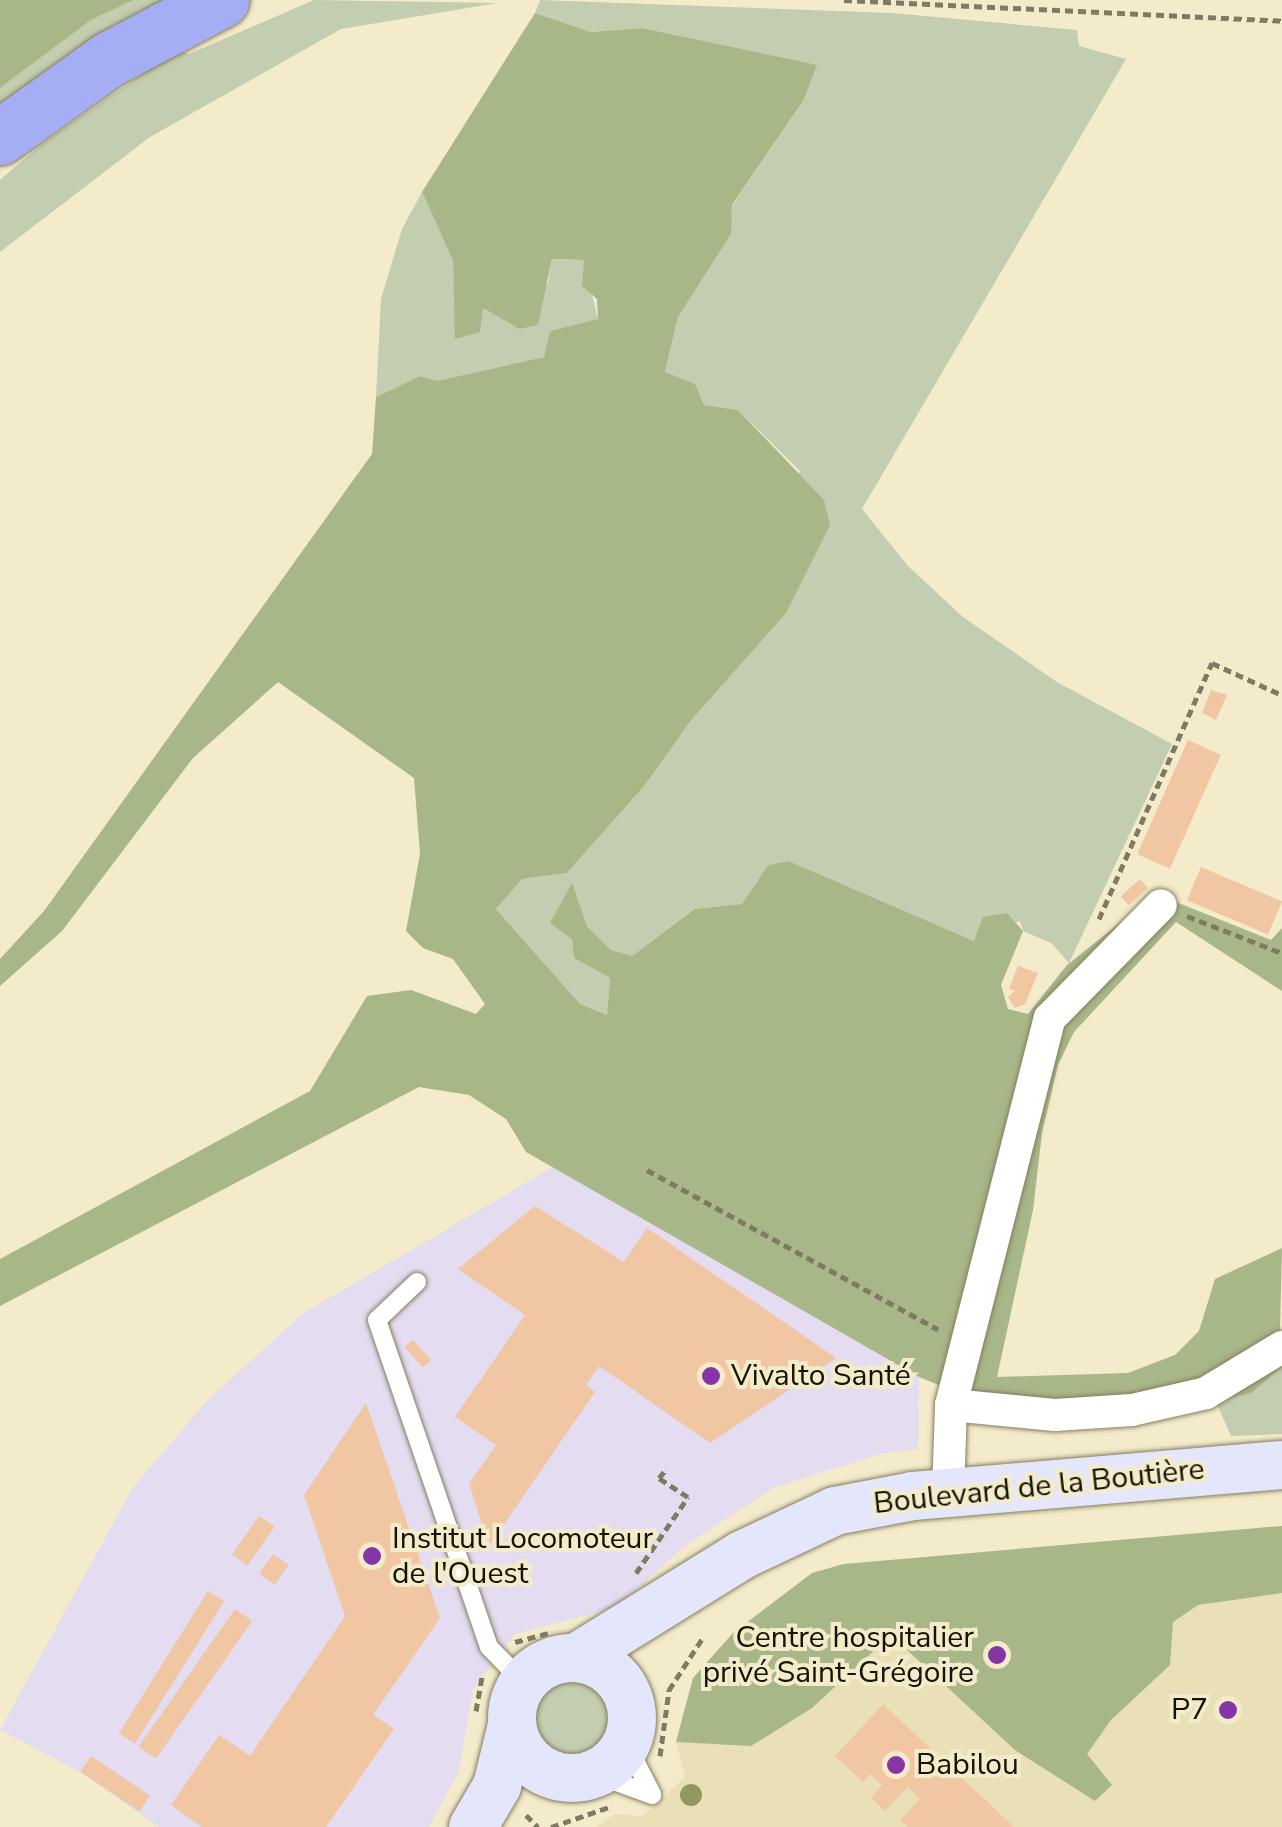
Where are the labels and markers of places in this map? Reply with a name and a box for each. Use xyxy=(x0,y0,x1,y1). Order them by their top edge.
place label: Vivalto Santé xyxy=(731,1358,911,1394)
marker: Vivalto Santé xyxy=(700,1365,722,1387)
place label: Institut Locomoteur de l'Ouest xyxy=(392,1521,653,1592)
marker: Institut Locomoteur de l'Ouest xyxy=(361,1545,383,1567)
place label: Centre hospitalier privé Saint-Grégoire xyxy=(703,1620,974,1690)
marker: Centre hospitalier privé Saint-Grégoire xyxy=(984,1642,1010,1668)
place label: P7 xyxy=(1171,1692,1208,1728)
marker: P7 xyxy=(1217,1699,1239,1721)
place label: Babilou xyxy=(916,1747,1019,1783)
marker: Babilou xyxy=(885,1754,907,1776)

